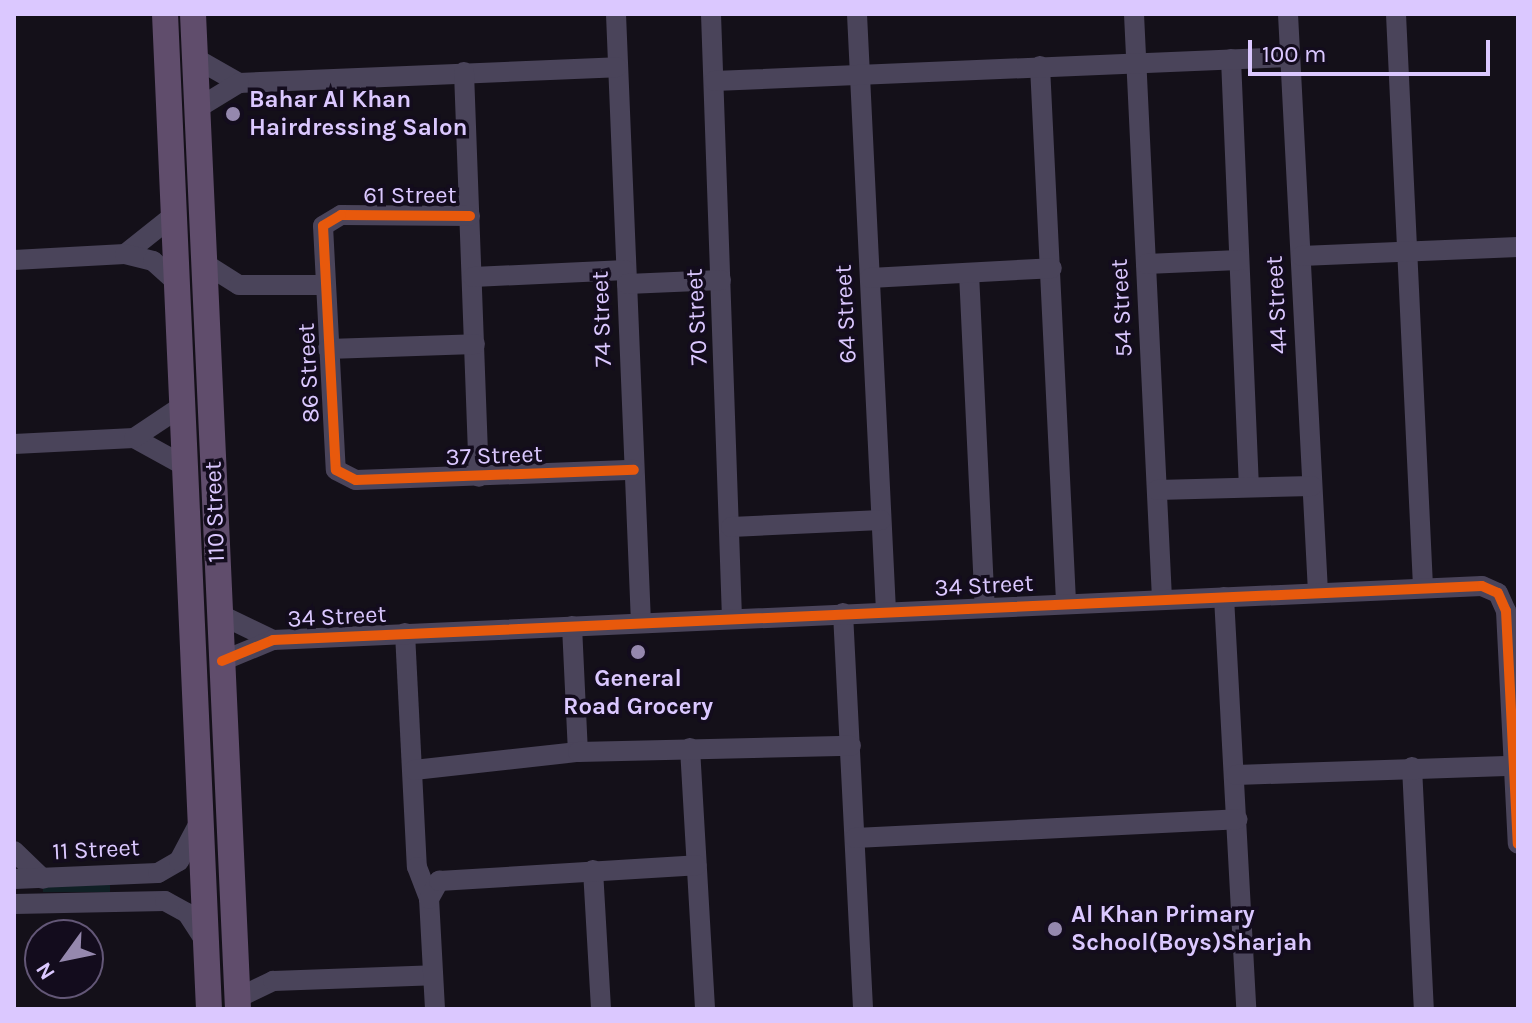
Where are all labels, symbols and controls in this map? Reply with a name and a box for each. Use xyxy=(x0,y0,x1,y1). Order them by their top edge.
scale bar xyxy=(1252,24,1494,74)
text: 100 m xyxy=(1262,40,1327,68)
place label: Bahar Al Khan Hairdressing Salon xyxy=(249,86,468,142)
marker: Bahar Al Khan Hairdressing Salon xyxy=(224,105,242,123)
street label: 61 Street xyxy=(363,182,457,210)
street label: 44 Street xyxy=(1260,255,1294,355)
street label: 54 Street xyxy=(1105,258,1139,358)
street label: 64 Street xyxy=(829,264,863,364)
street label: 70 Street xyxy=(680,268,714,366)
street label: 74 Street xyxy=(586,270,618,368)
street label: 86 Street xyxy=(292,322,326,424)
street label: 37 Street xyxy=(445,440,543,472)
street label: 110 Street xyxy=(199,461,231,563)
street label: 34 Street xyxy=(934,569,1034,603)
street label: 34 Street xyxy=(287,600,387,634)
marker: General Road Grocery xyxy=(629,643,647,661)
place label: General Road Grocery xyxy=(563,665,713,721)
street label: 11 Street xyxy=(52,833,140,867)
place label: Al Khan Primary School(Boys)Sharjah xyxy=(1071,901,1312,957)
north arrow xyxy=(24,919,104,999)
marker: Al Khan Primary School(Boys)Sharjah xyxy=(1046,920,1064,938)
text: N xyxy=(30,957,61,985)

